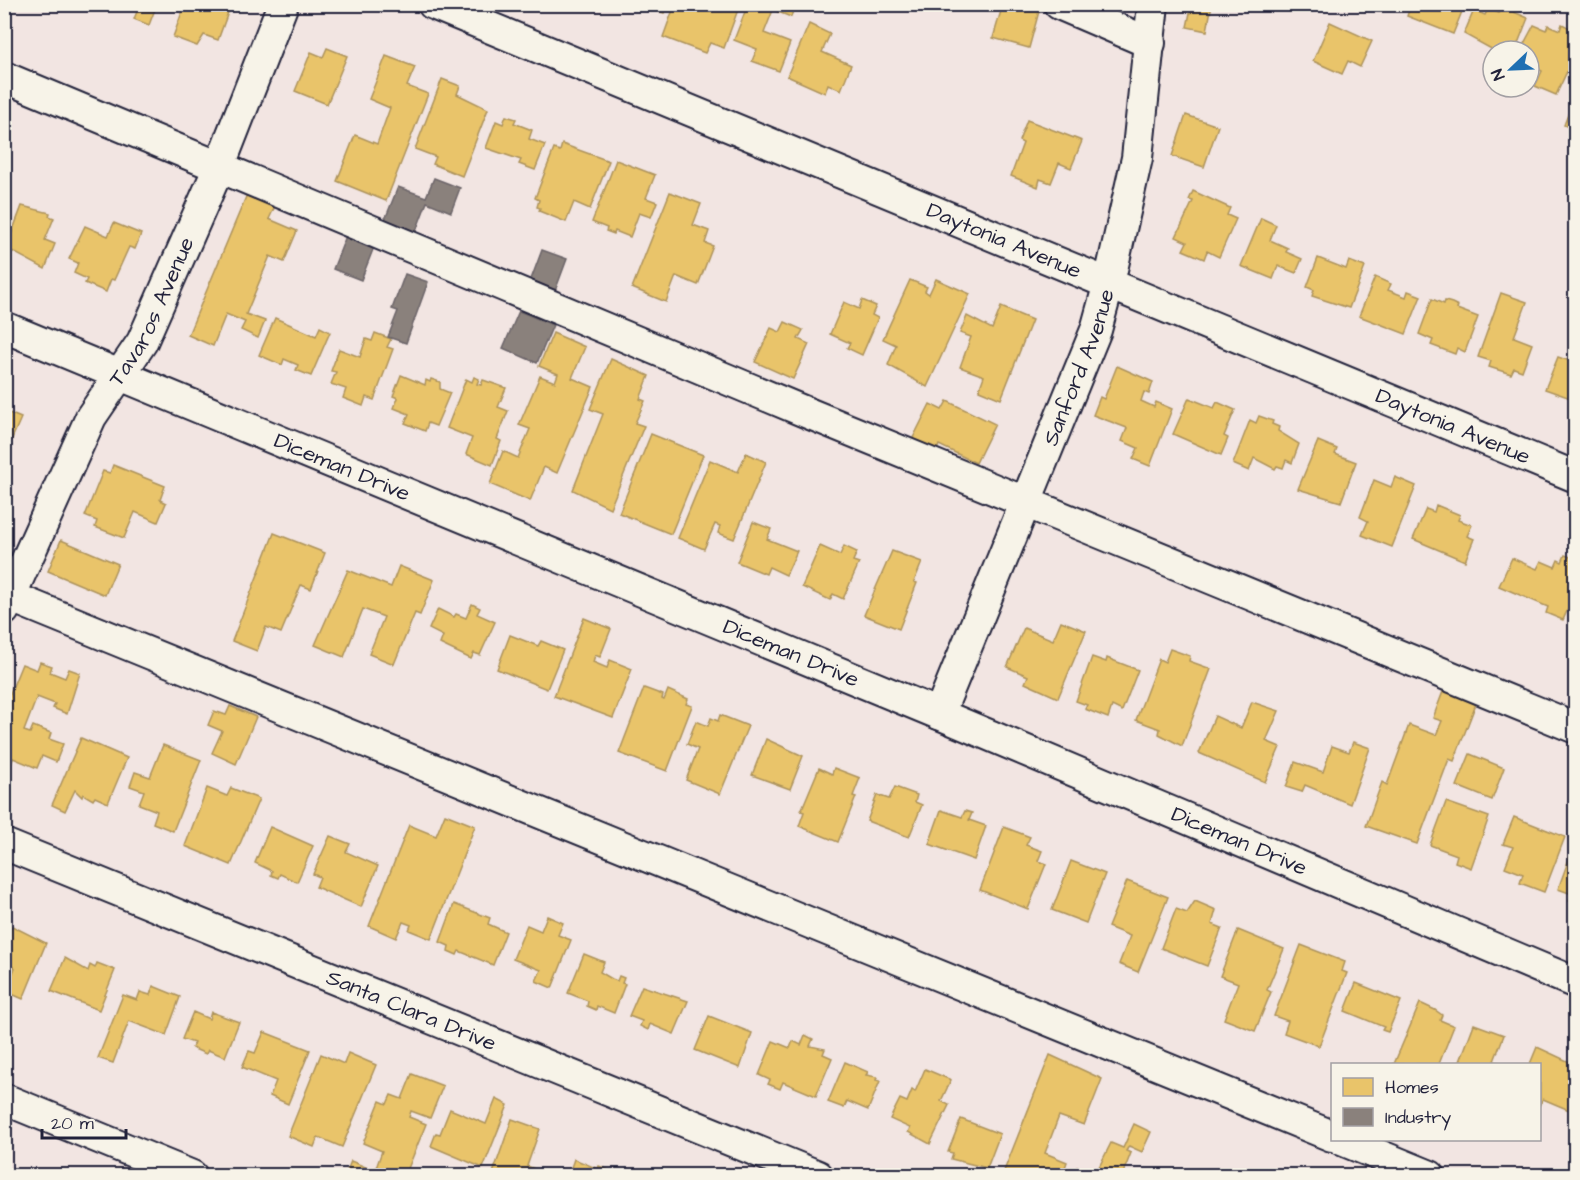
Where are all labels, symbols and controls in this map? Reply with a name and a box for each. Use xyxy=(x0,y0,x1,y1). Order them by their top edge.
north arrow xyxy=(1481,39,1541,99)
text: N xyxy=(1486,66,1510,83)
street label: Daytonia Avenue xyxy=(922,194,1086,286)
street label: Tavaros Avenue xyxy=(101,232,202,392)
street label: Sanford Avenue xyxy=(1035,285,1122,450)
street label: Daytonia Avenue xyxy=(1371,380,1535,472)
street label: Diceman Drive xyxy=(269,425,415,509)
street label: Diceman Drive xyxy=(718,611,864,695)
street label: Diceman Drive xyxy=(1167,798,1312,883)
street label: Santa Clara Drive xyxy=(322,962,501,1059)
legend xyxy=(1331,1063,1541,1141)
text: Homes xyxy=(1385,1075,1439,1100)
scale bar xyxy=(42,1102,126,1140)
text: Industry xyxy=(1385,1105,1451,1131)
text: 20 m xyxy=(51,1111,94,1136)

